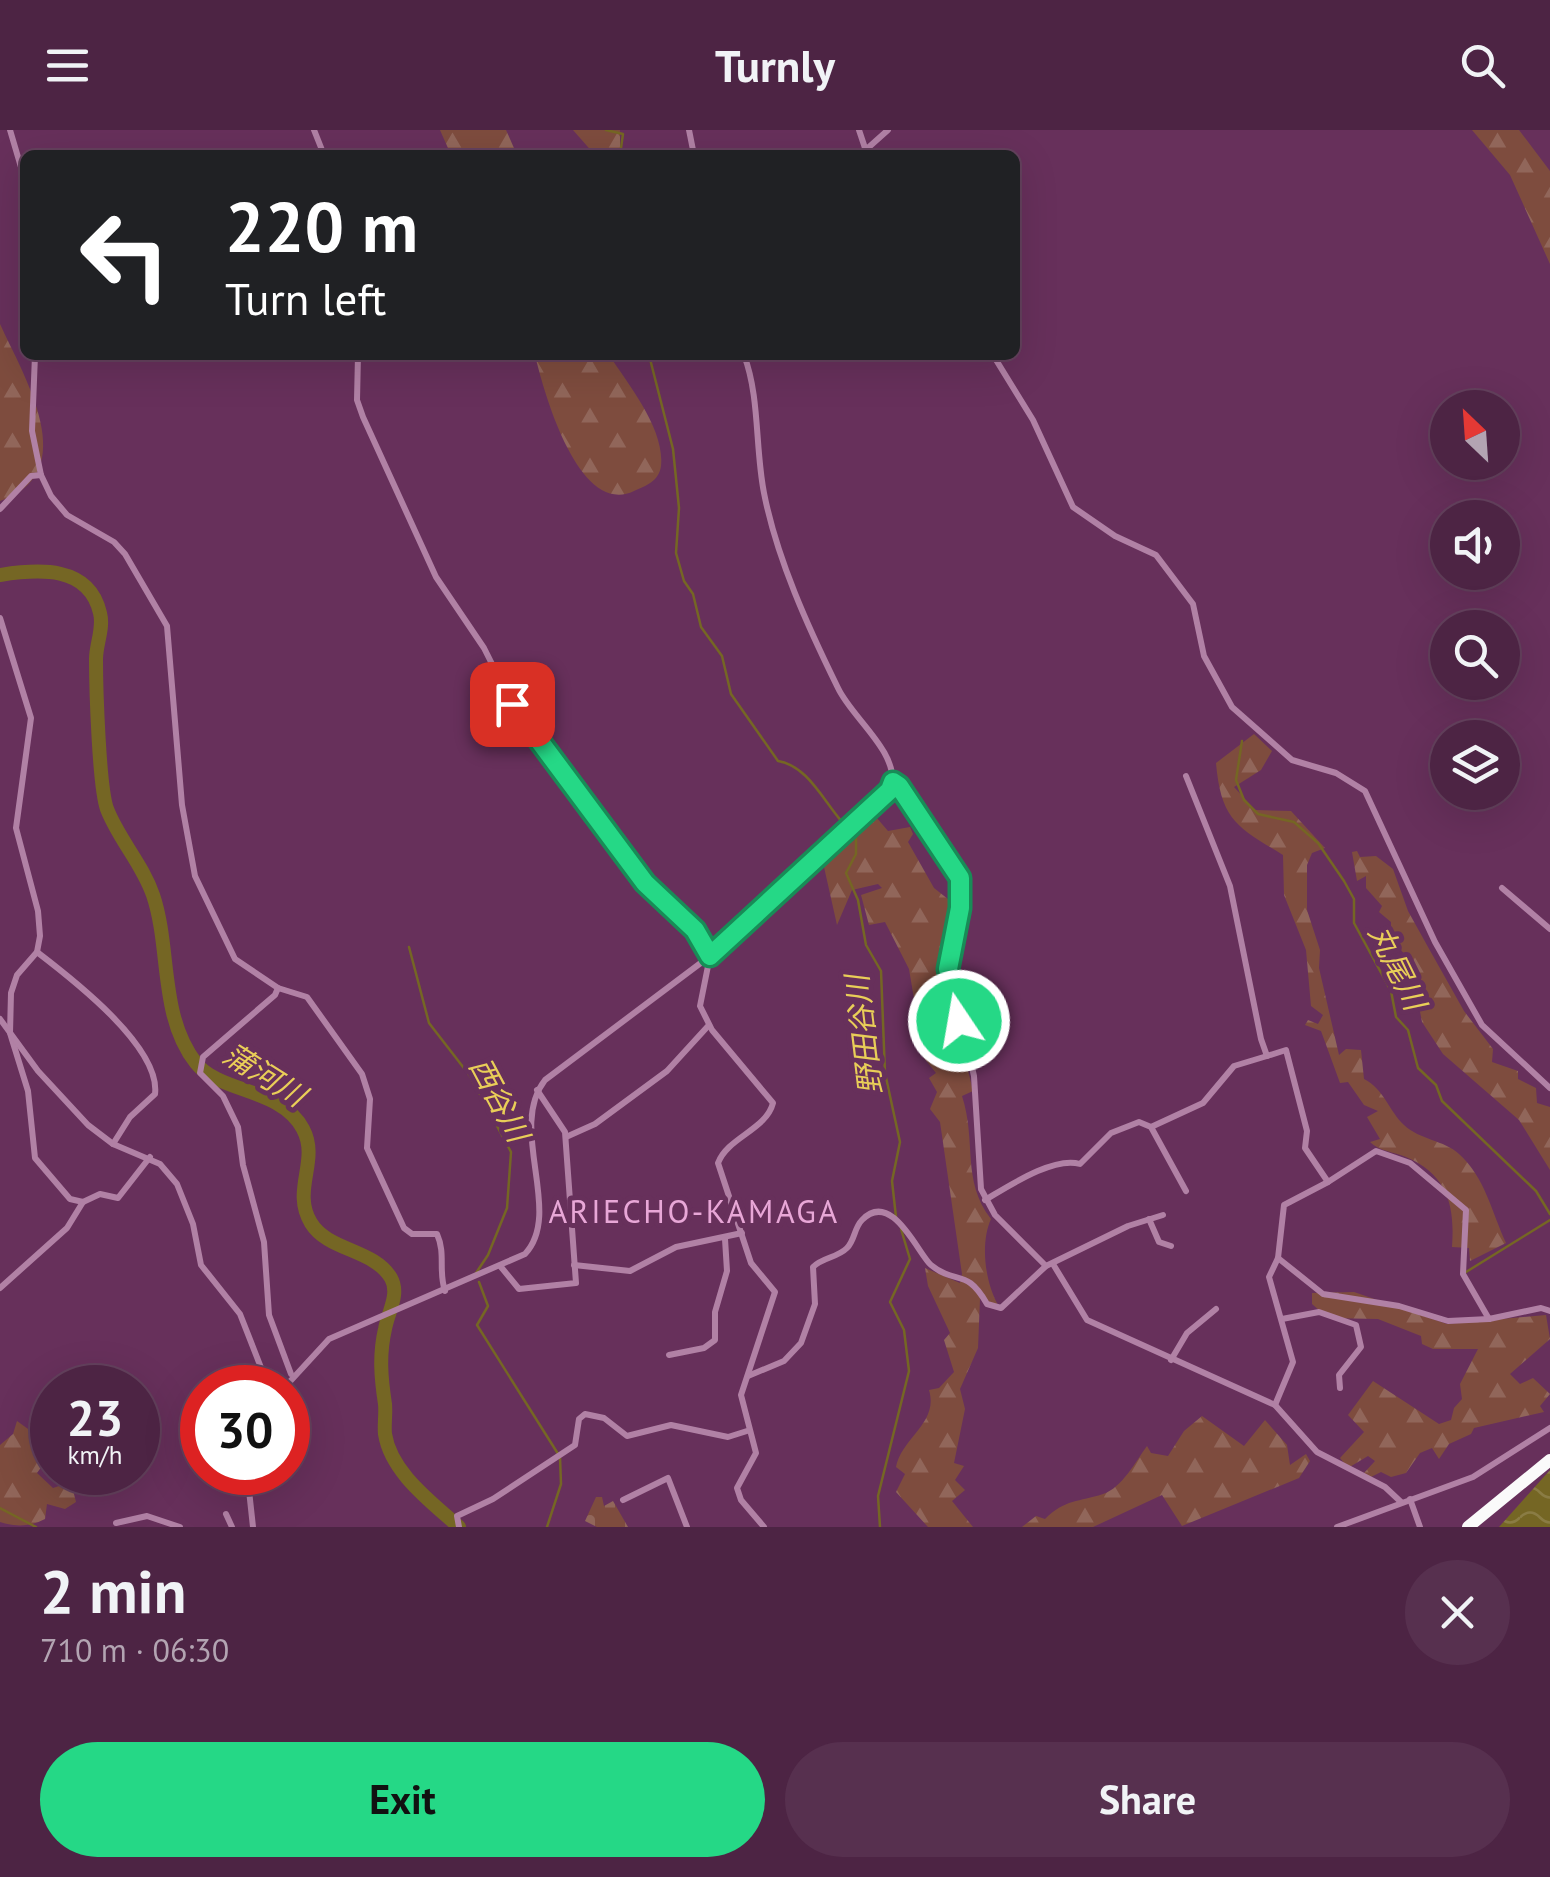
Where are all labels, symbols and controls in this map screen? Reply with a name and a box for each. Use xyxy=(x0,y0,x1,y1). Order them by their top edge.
text: Turnly xyxy=(715,36,835,94)
icon: menu xyxy=(40,38,95,93)
icon: search xyxy=(1455,38,1510,93)
text: 220 m xyxy=(225,181,418,271)
icon: left xyxy=(60,190,190,320)
text: Turn left xyxy=(225,269,386,327)
north arrow xyxy=(1430,390,1520,480)
map controls xyxy=(1430,390,1520,810)
button: sound xyxy=(1430,500,1520,590)
button: search xyxy=(1430,610,1520,700)
pin xyxy=(470,662,555,747)
icon: arrive xyxy=(485,677,540,732)
button: layers xyxy=(1430,720,1520,810)
water label: 丸尾川 xyxy=(1361,918,1437,1019)
position arrow xyxy=(907,969,1011,1073)
water label: 野田谷川 xyxy=(836,970,890,1097)
water label: 蒲河川 xyxy=(217,1034,316,1116)
water label: 西谷川 xyxy=(462,1050,540,1151)
district label: ARIECHO-KAMAGA xyxy=(548,1190,840,1232)
speed limit sign: 30 xyxy=(180,1365,310,1495)
text: 23 xyxy=(67,1385,123,1450)
text: km/h xyxy=(68,1439,122,1471)
text: 2 min xyxy=(40,1552,186,1630)
button: close xyxy=(1405,1560,1510,1665)
text: 710 m · 06:30 xyxy=(40,1629,229,1671)
button: Exit xyxy=(40,1742,765,1857)
button: Share xyxy=(785,1742,1510,1857)

